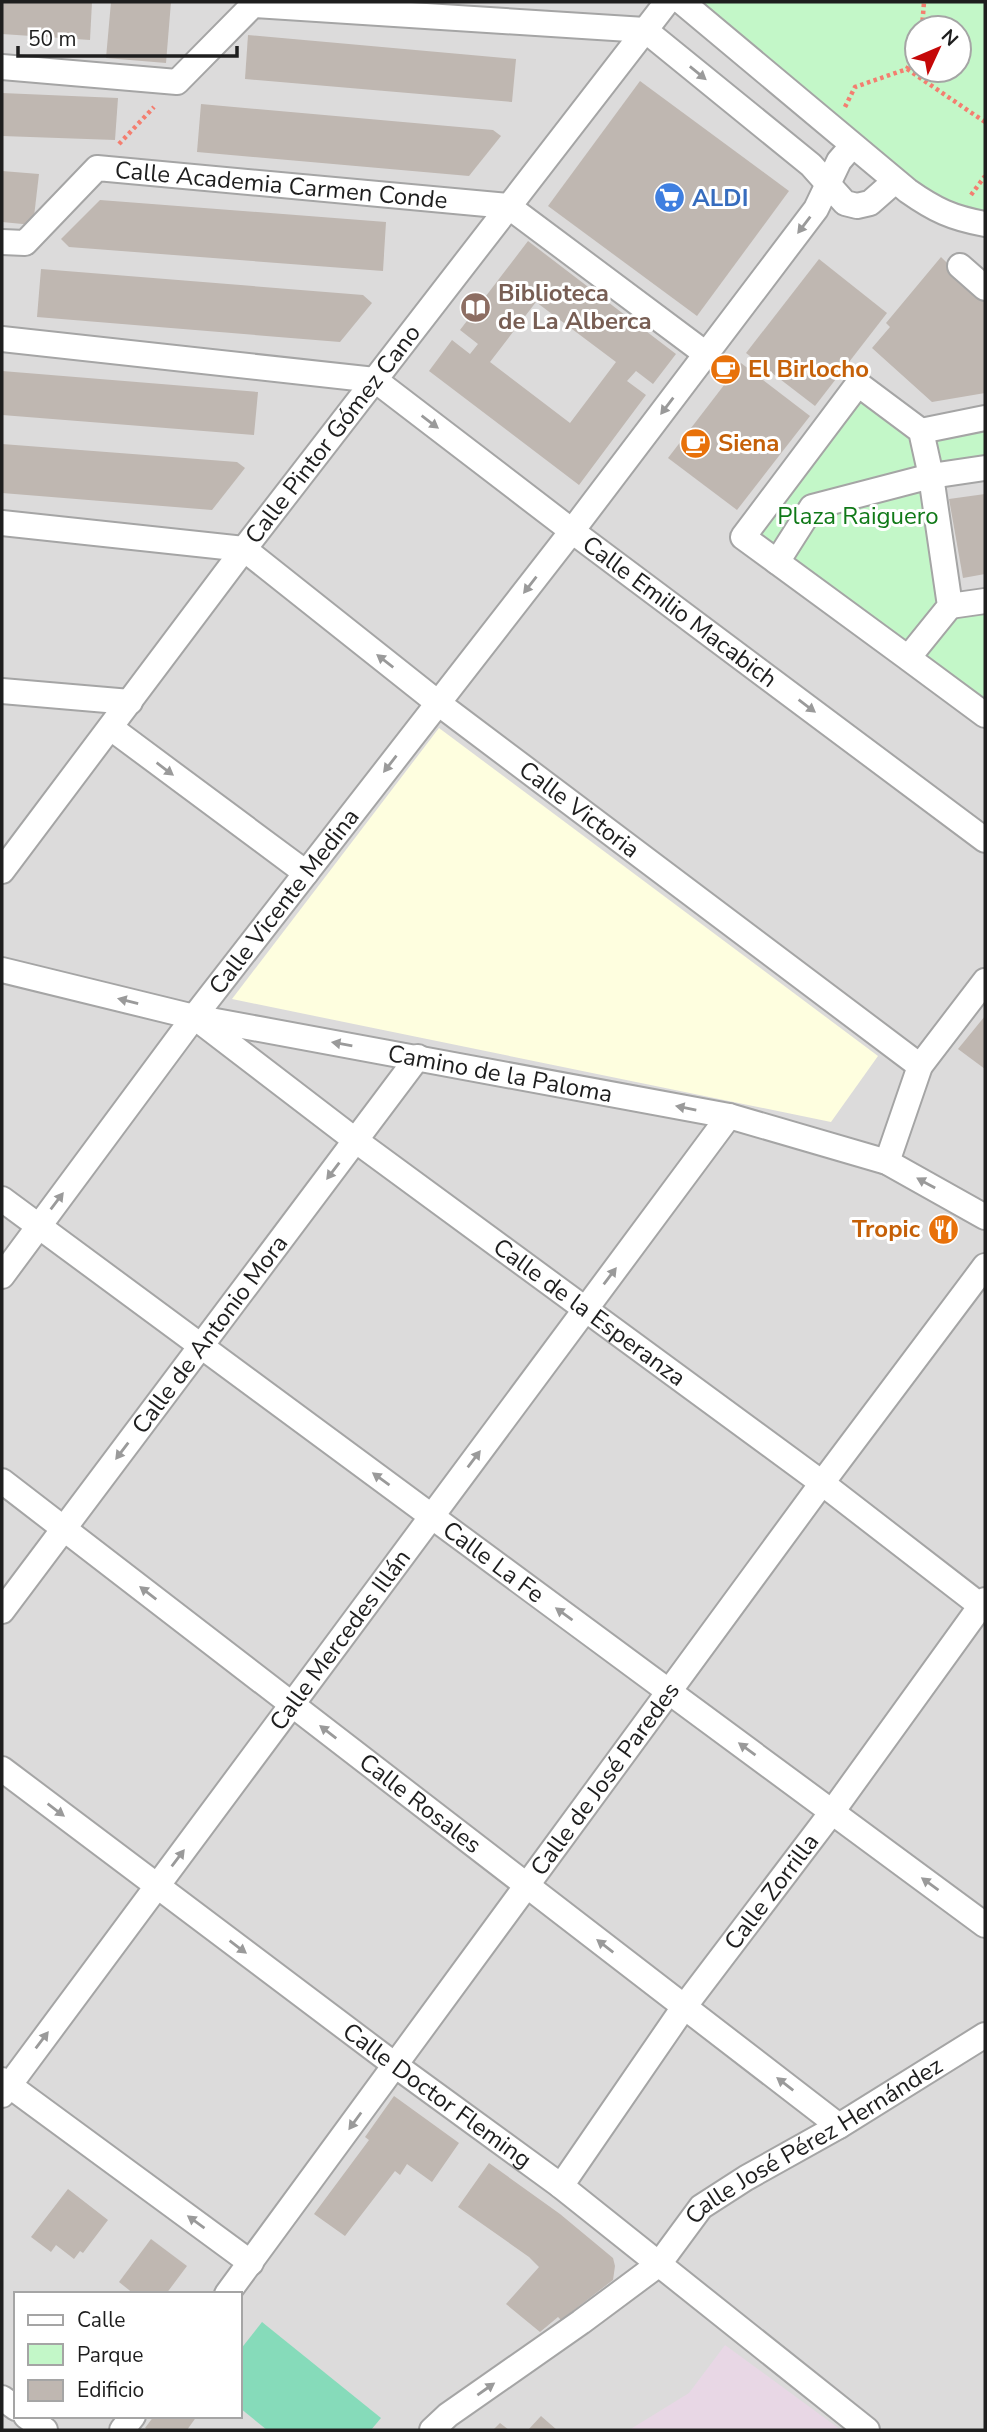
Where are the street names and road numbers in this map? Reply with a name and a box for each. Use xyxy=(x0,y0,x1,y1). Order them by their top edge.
street label: Calle Academia Carmen Conde xyxy=(114,154,449,216)
street label: Calle Pintor Gómez Cano xyxy=(238,318,428,550)
street label: Calle Emilio Macabich xyxy=(576,528,783,695)
street label: Calle Victoria xyxy=(512,754,646,865)
street label: Calle Vicente Medina xyxy=(202,802,366,1001)
street label: Camino de la Paloma xyxy=(385,1037,615,1110)
street label: Calle de Antonio Mora xyxy=(125,1228,295,1440)
street label: Calle de la Esperanza xyxy=(487,1231,692,1394)
street label: Calle La Fe xyxy=(436,1514,551,1610)
street label: Calle Mercedes Illán xyxy=(262,1543,418,1737)
street label: Calle de José Paredes xyxy=(523,1675,687,1882)
street label: Calle Rosales xyxy=(353,1746,488,1861)
street label: Calle Zorrilla xyxy=(717,1827,826,1956)
street label: Calle Doctor Fleming xyxy=(336,2015,538,2175)
street label: Calle José Pérez Hernández xyxy=(678,2049,948,2231)

